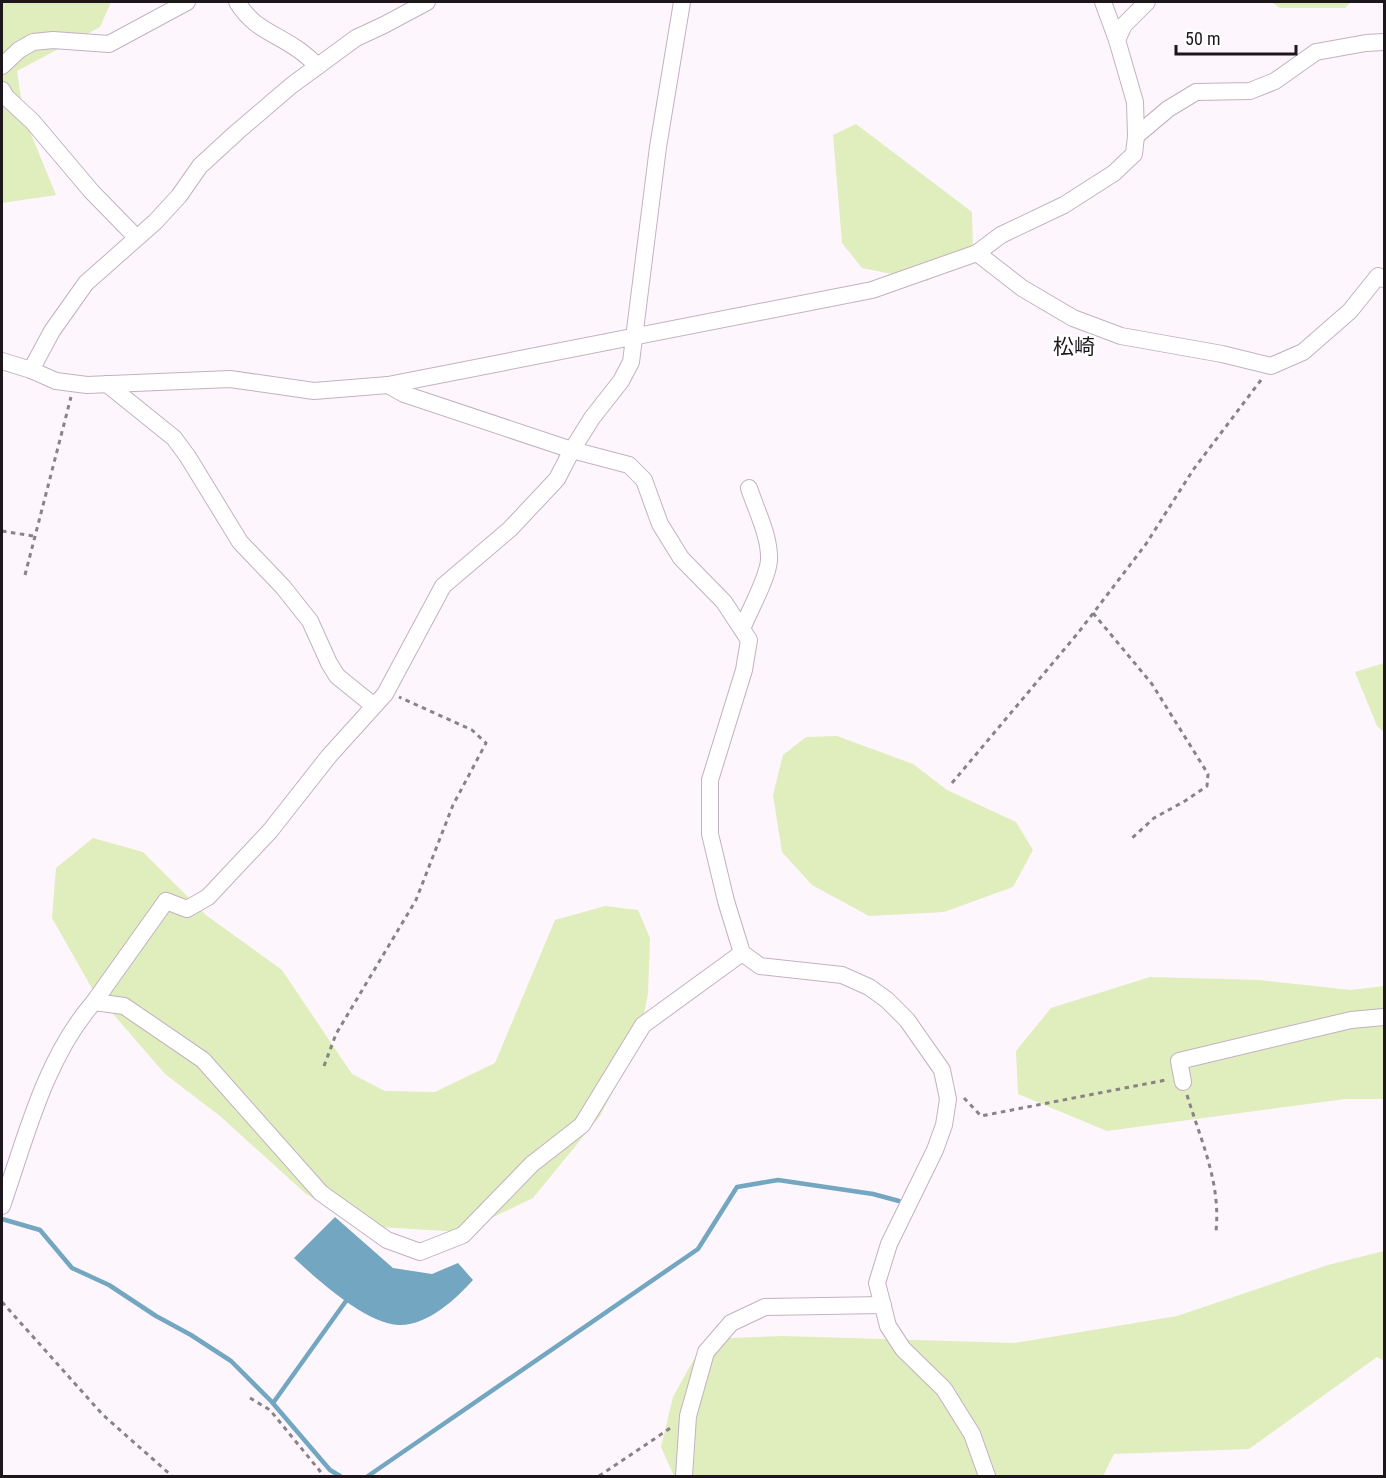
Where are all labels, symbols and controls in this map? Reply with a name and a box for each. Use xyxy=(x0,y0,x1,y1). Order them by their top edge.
scale bar xyxy=(1176,18,1296,56)
text: 50 m xyxy=(1185,28,1220,49)
district label: 松崎 xyxy=(1053,335,1095,359)

